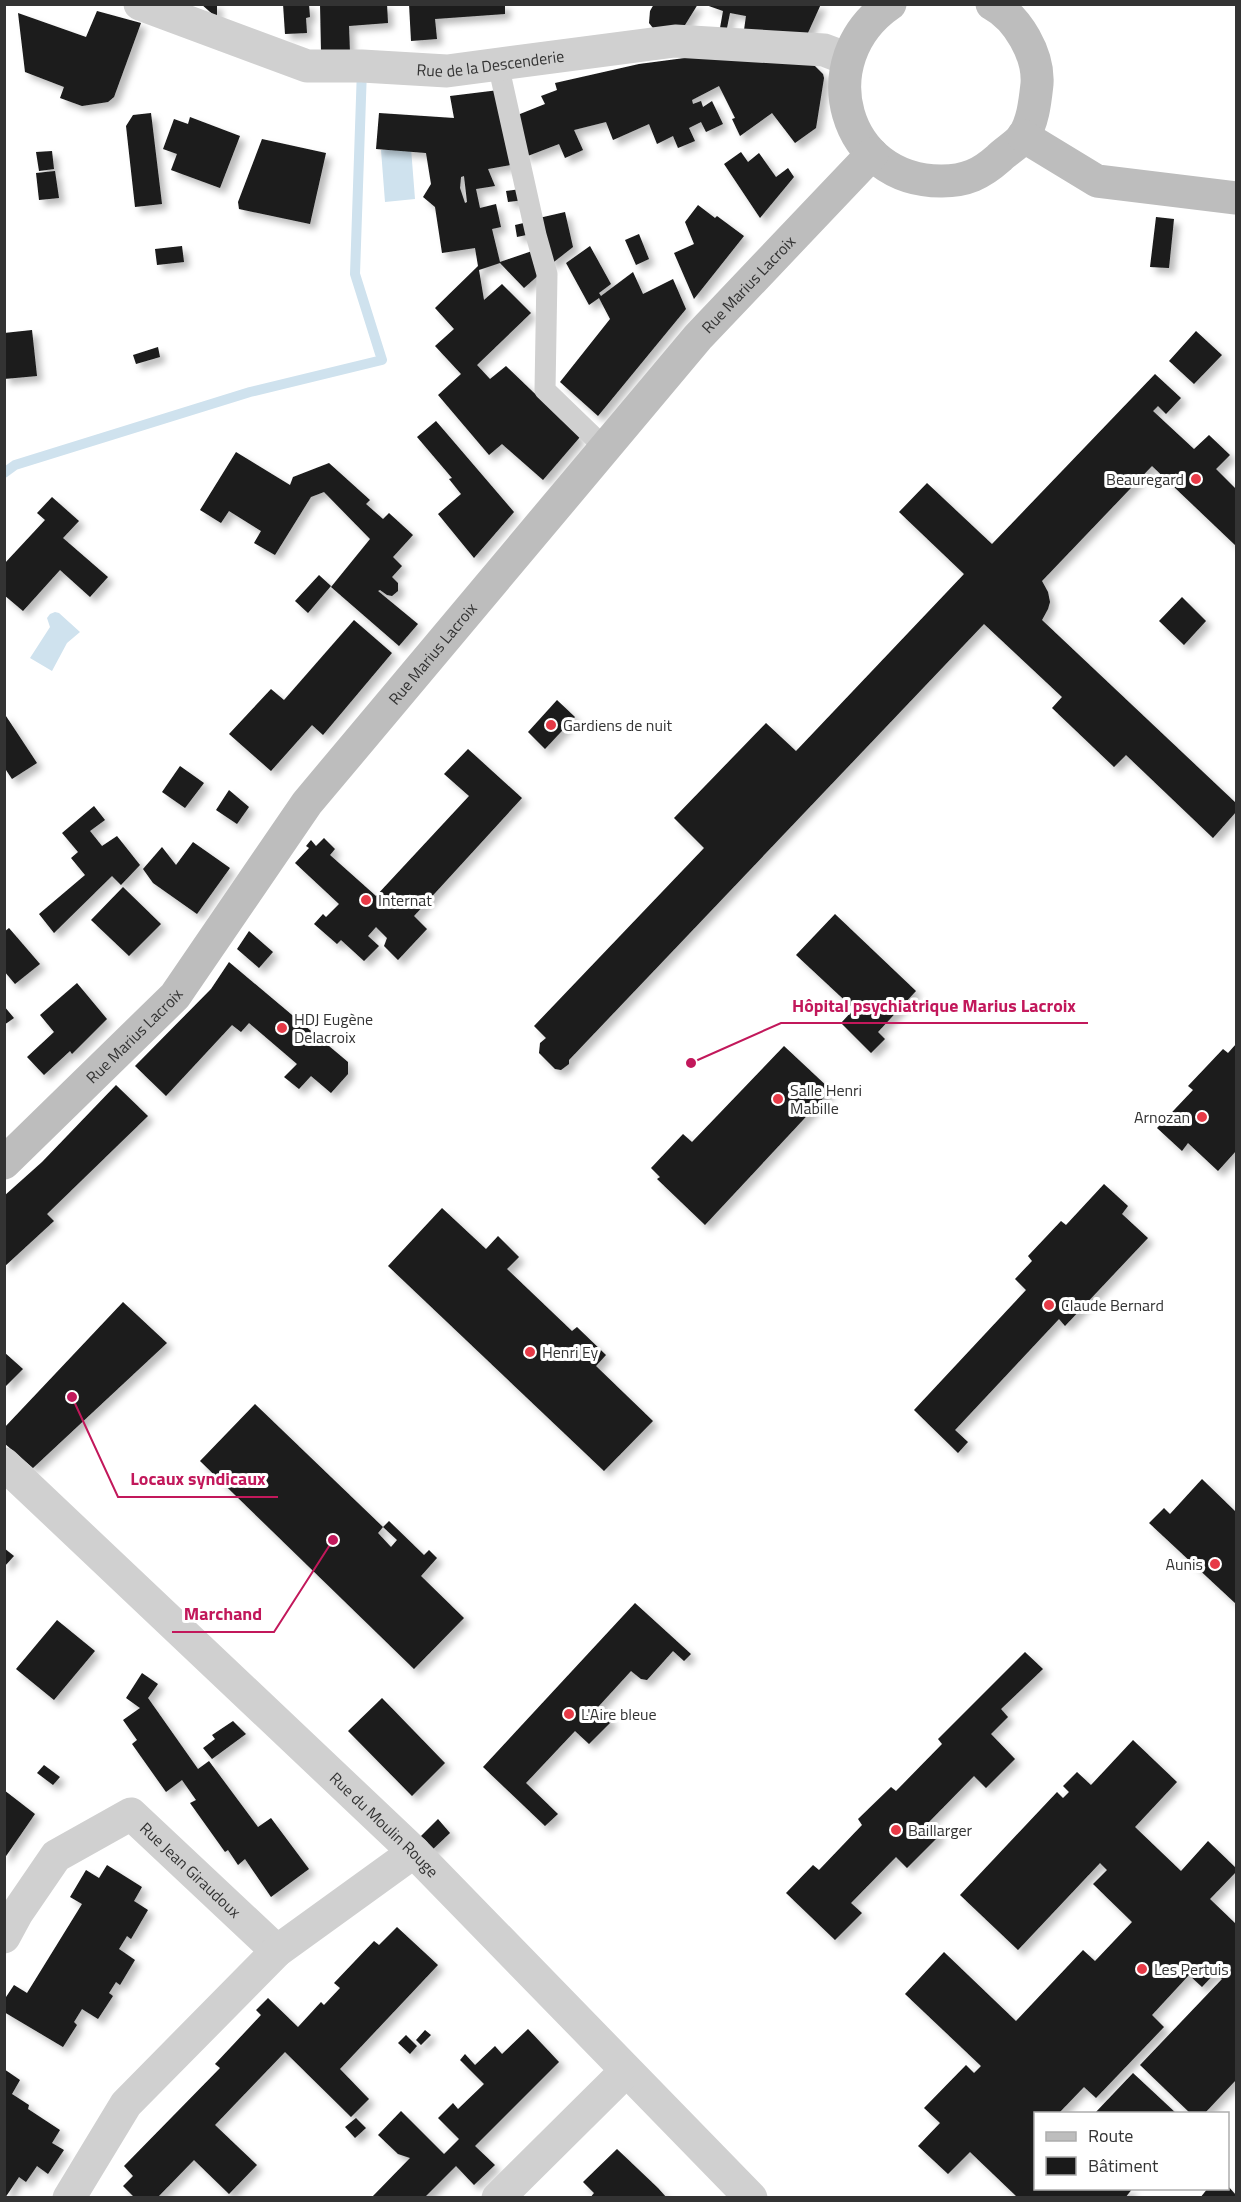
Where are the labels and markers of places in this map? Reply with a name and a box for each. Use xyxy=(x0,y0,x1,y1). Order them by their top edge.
place label: Beauregard xyxy=(1106,467,1184,491)
marker: Beauregard xyxy=(1189,472,1203,486)
place label: Gardiens de nuit xyxy=(563,713,672,737)
marker: Gardiens de nuit xyxy=(544,718,558,732)
place label: Internat xyxy=(378,888,432,912)
marker: Internat xyxy=(359,893,373,907)
callout: Hôpital psychiatrique Marius Lacroix xyxy=(781,987,1088,1023)
place label: HDJ Eugène Delacroix xyxy=(294,1007,373,1049)
marker: HDJ Eugène Delacroix xyxy=(275,1021,289,1035)
place label: Salle Henri Mabille xyxy=(790,1078,862,1120)
marker: Salle Henri Mabille xyxy=(771,1092,785,1106)
place label: Arnozan xyxy=(1134,1105,1190,1129)
marker: Arnozan xyxy=(1195,1110,1209,1124)
place label: Claude Bernard xyxy=(1061,1293,1164,1317)
marker: Claude Bernard xyxy=(1042,1298,1056,1312)
place label: Henri Ey xyxy=(542,1340,599,1364)
marker: Henri Ey xyxy=(523,1345,537,1359)
callout: Locaux syndicaux xyxy=(118,1461,278,1497)
place label: Aunis xyxy=(1165,1552,1203,1576)
marker: Aunis xyxy=(1208,1557,1222,1571)
callout: Marchand xyxy=(172,1596,274,1632)
place label: L'Aire bleue xyxy=(581,1702,657,1726)
marker: L'Aire bleue xyxy=(562,1707,576,1721)
place label: Baillarger xyxy=(908,1818,973,1842)
marker: Baillarger xyxy=(889,1823,903,1837)
place label: Les Pertuis xyxy=(1154,1957,1229,1981)
marker: Les Pertuis xyxy=(1135,1962,1149,1976)

